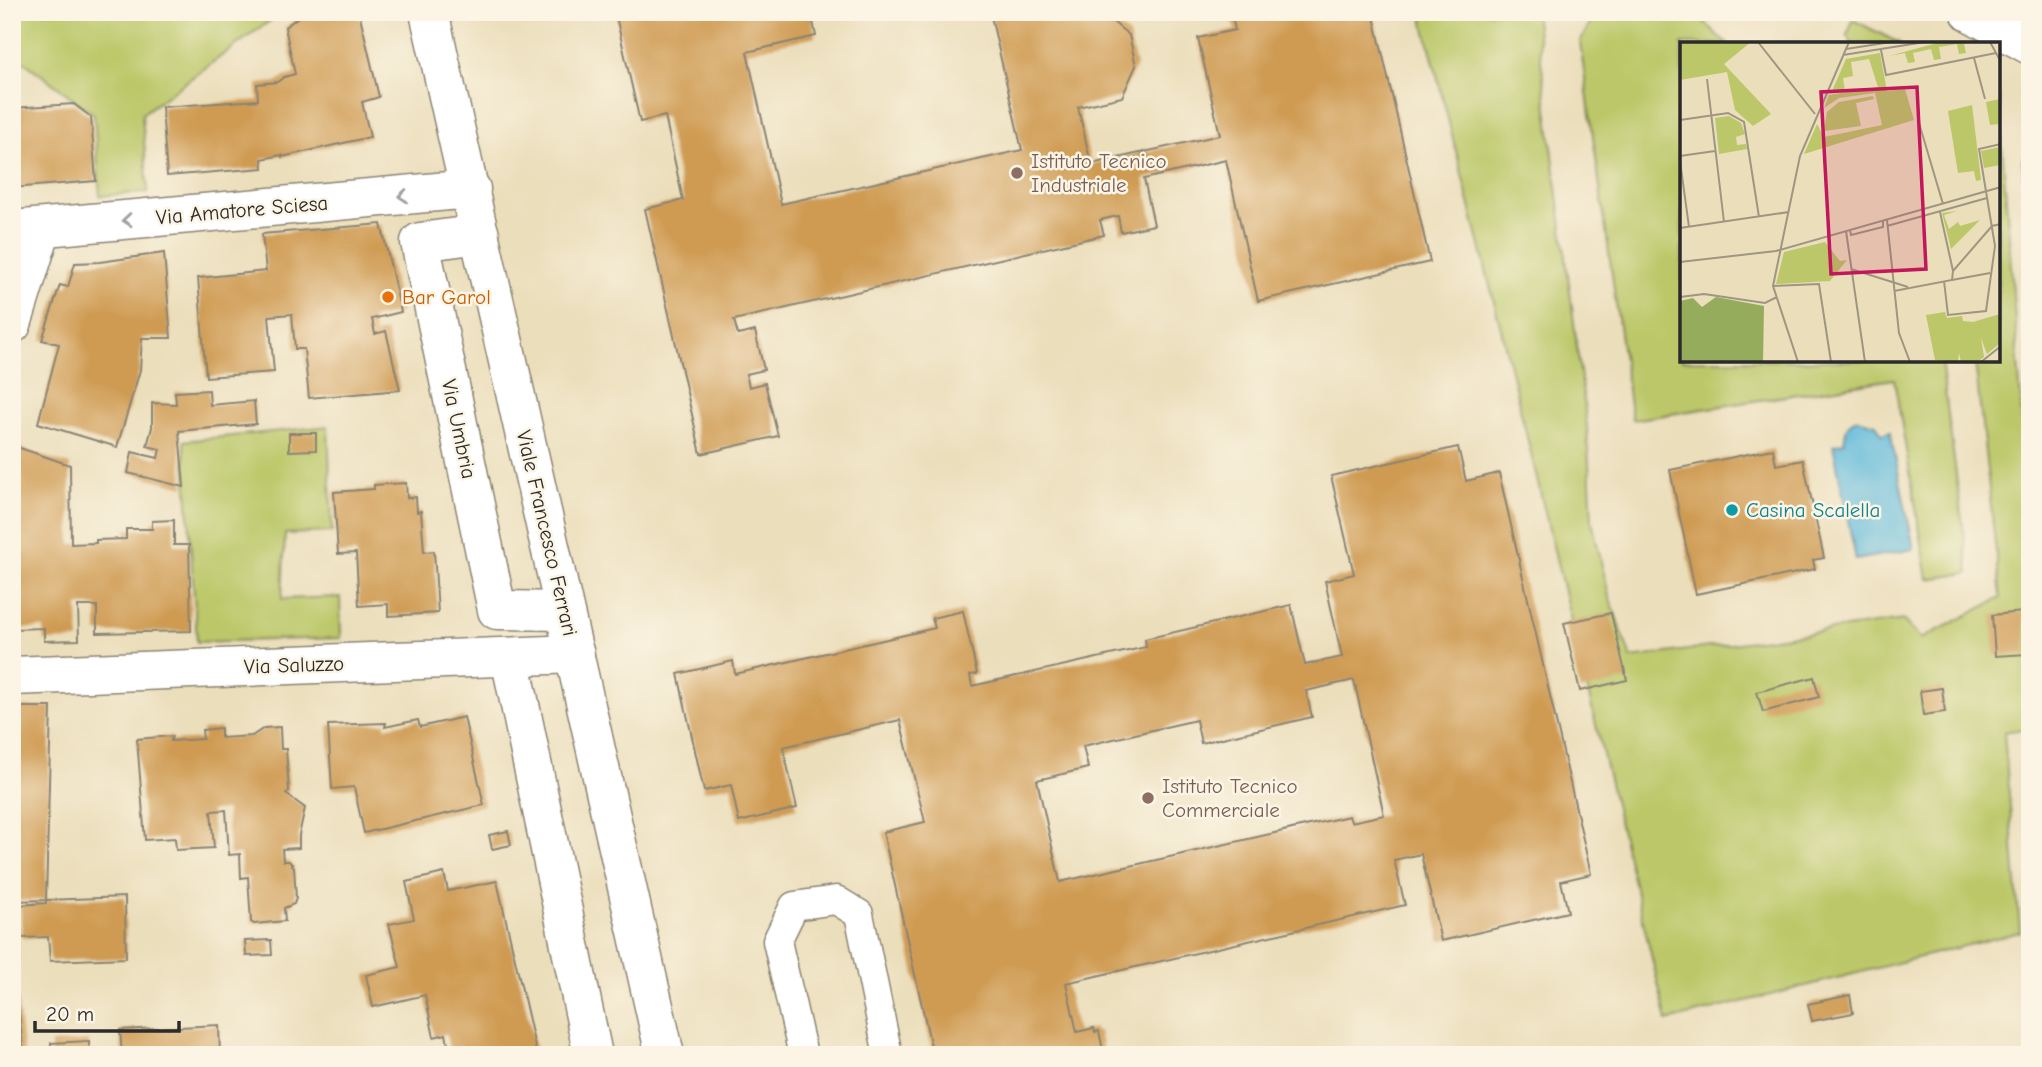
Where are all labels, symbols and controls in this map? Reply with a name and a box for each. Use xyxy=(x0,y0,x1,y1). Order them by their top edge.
inset map xyxy=(1680,42,2000,362)
place label: Istituto Tecnico Industriale xyxy=(1031,149,1167,197)
marker: Istituto Tecnico Industriale xyxy=(1009,165,1025,181)
one-way arrow xyxy=(397,188,408,203)
street label: Via Amatore Sciesa xyxy=(155,191,329,229)
one-way arrow xyxy=(122,212,133,227)
place label: Bar Garol xyxy=(402,285,491,309)
marker: Bar Garol xyxy=(380,289,396,305)
street label: Via Umbria xyxy=(437,377,481,481)
street label: Viale Francesco Ferrari xyxy=(512,428,582,638)
place label: Casina Scalella xyxy=(1746,498,1880,522)
marker: Casina Scalella xyxy=(1724,502,1740,518)
street label: Via Saluzzo xyxy=(243,651,345,679)
place label: Istituto Tecnico Commerciale xyxy=(1162,774,1298,822)
marker: Istituto Tecnico Commerciale xyxy=(1140,790,1156,806)
scale bar xyxy=(35,990,178,1034)
text: 20 m xyxy=(46,1002,94,1026)

